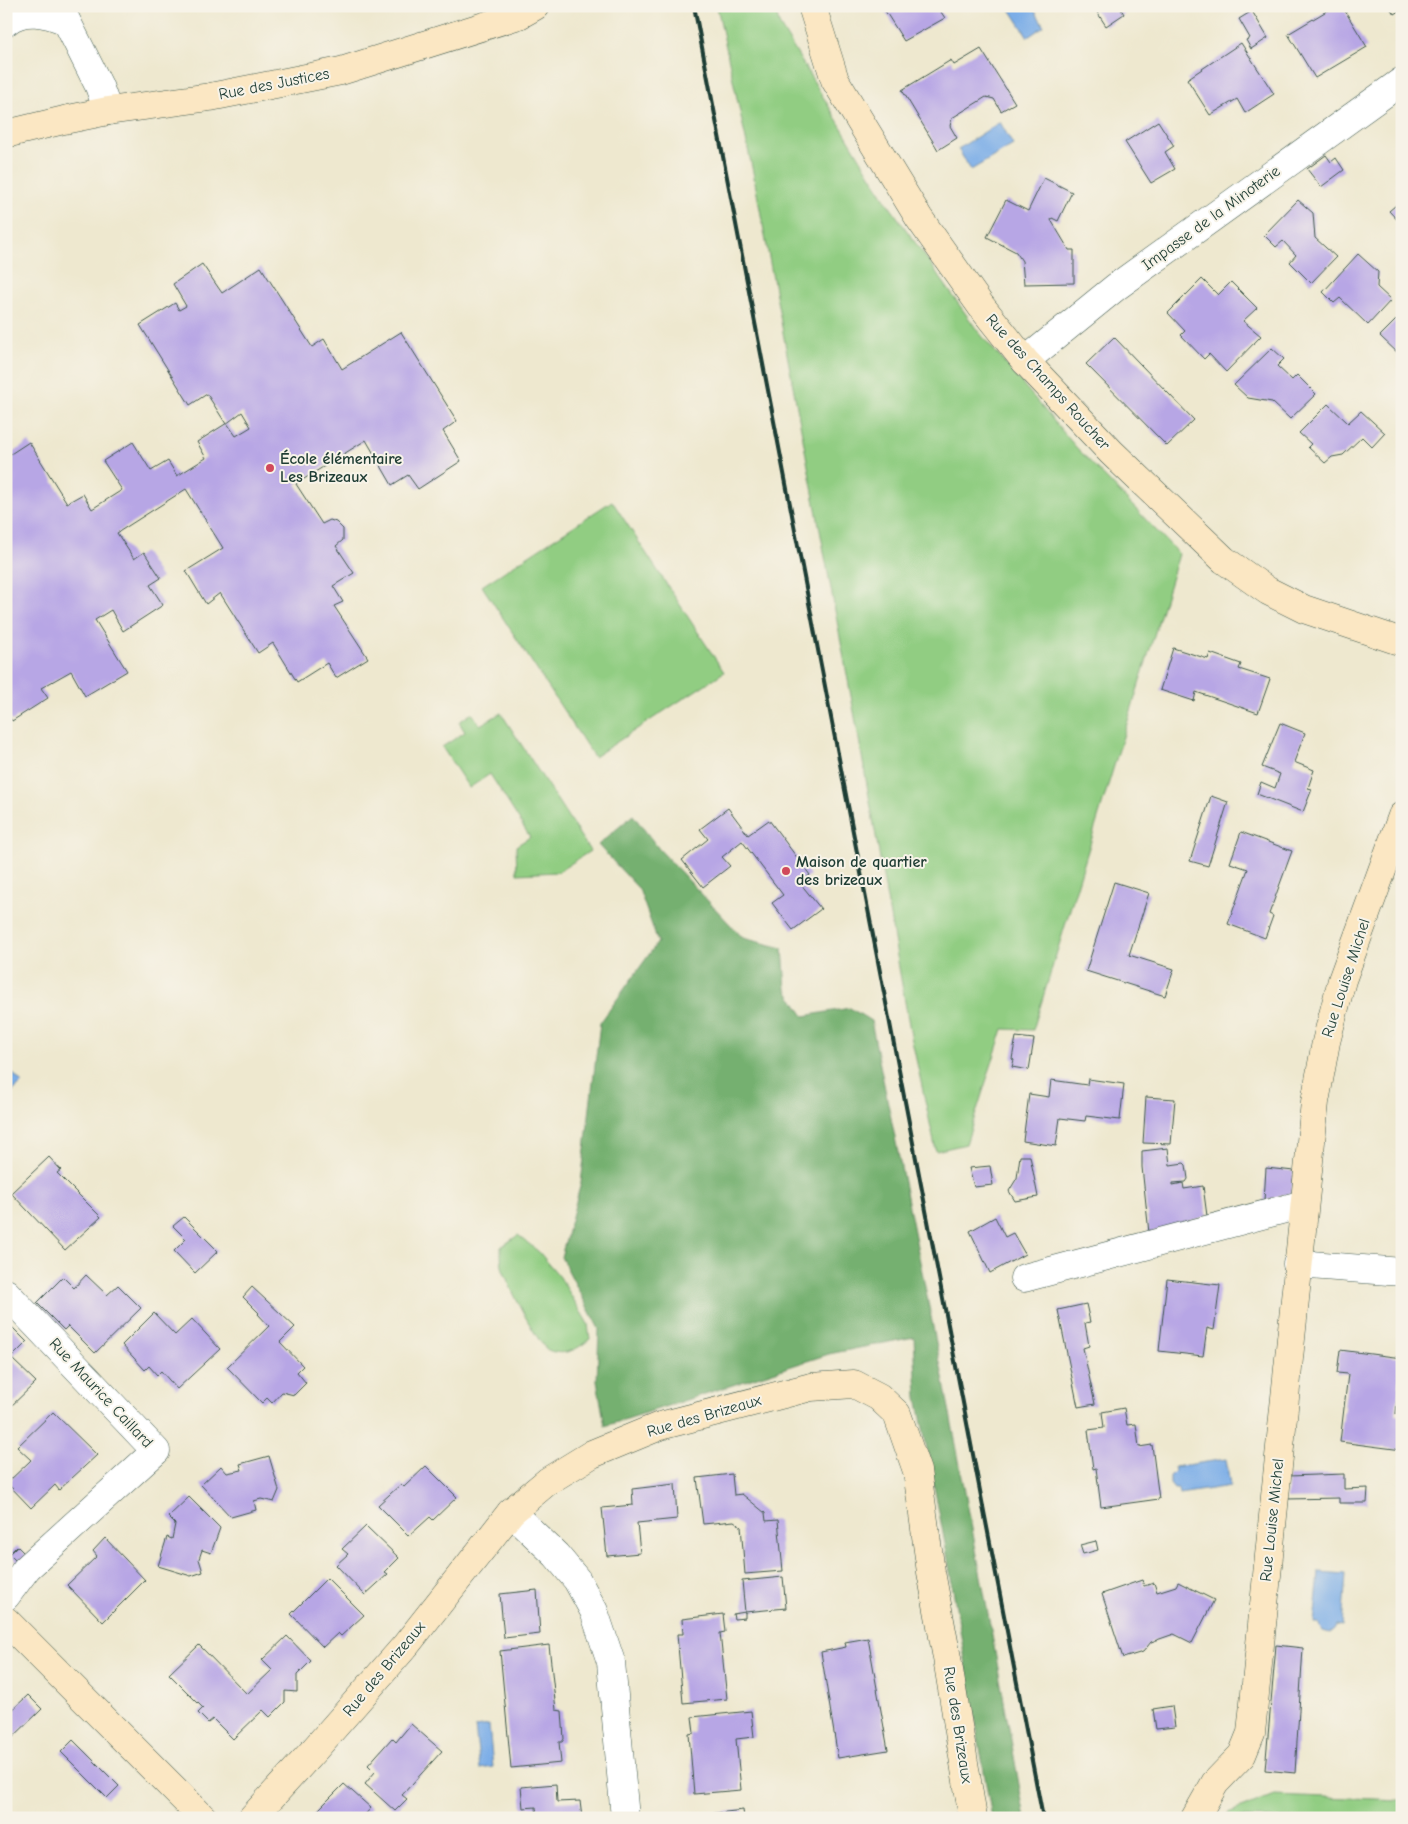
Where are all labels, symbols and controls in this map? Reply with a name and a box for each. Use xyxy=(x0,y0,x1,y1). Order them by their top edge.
street label: Rue des Justices xyxy=(217,64,331,104)
street label: Impasse de la Minoterie xyxy=(1138,162,1284,274)
street label: Rue des Champs Roucher xyxy=(982,310,1114,454)
place label: École élémentaire Les Brizeaux xyxy=(280,449,402,486)
marker: École élémentaire Les Brizeaux xyxy=(264,462,276,474)
place label: Maison de quartier des brizeaux xyxy=(796,853,927,889)
marker: Maison de quartier des brizeaux xyxy=(780,865,792,877)
street label: Rue Louise Michel xyxy=(1318,916,1374,1040)
street label: Rue Maurice Caillard xyxy=(46,1334,156,1452)
street label: Rue des Brizeaux xyxy=(645,1391,764,1441)
street label: Rue Louise Michel xyxy=(1257,1457,1287,1583)
street label: Rue des Brizeaux xyxy=(339,1618,429,1720)
street label: Rue des Brizeaux xyxy=(940,1665,976,1785)

